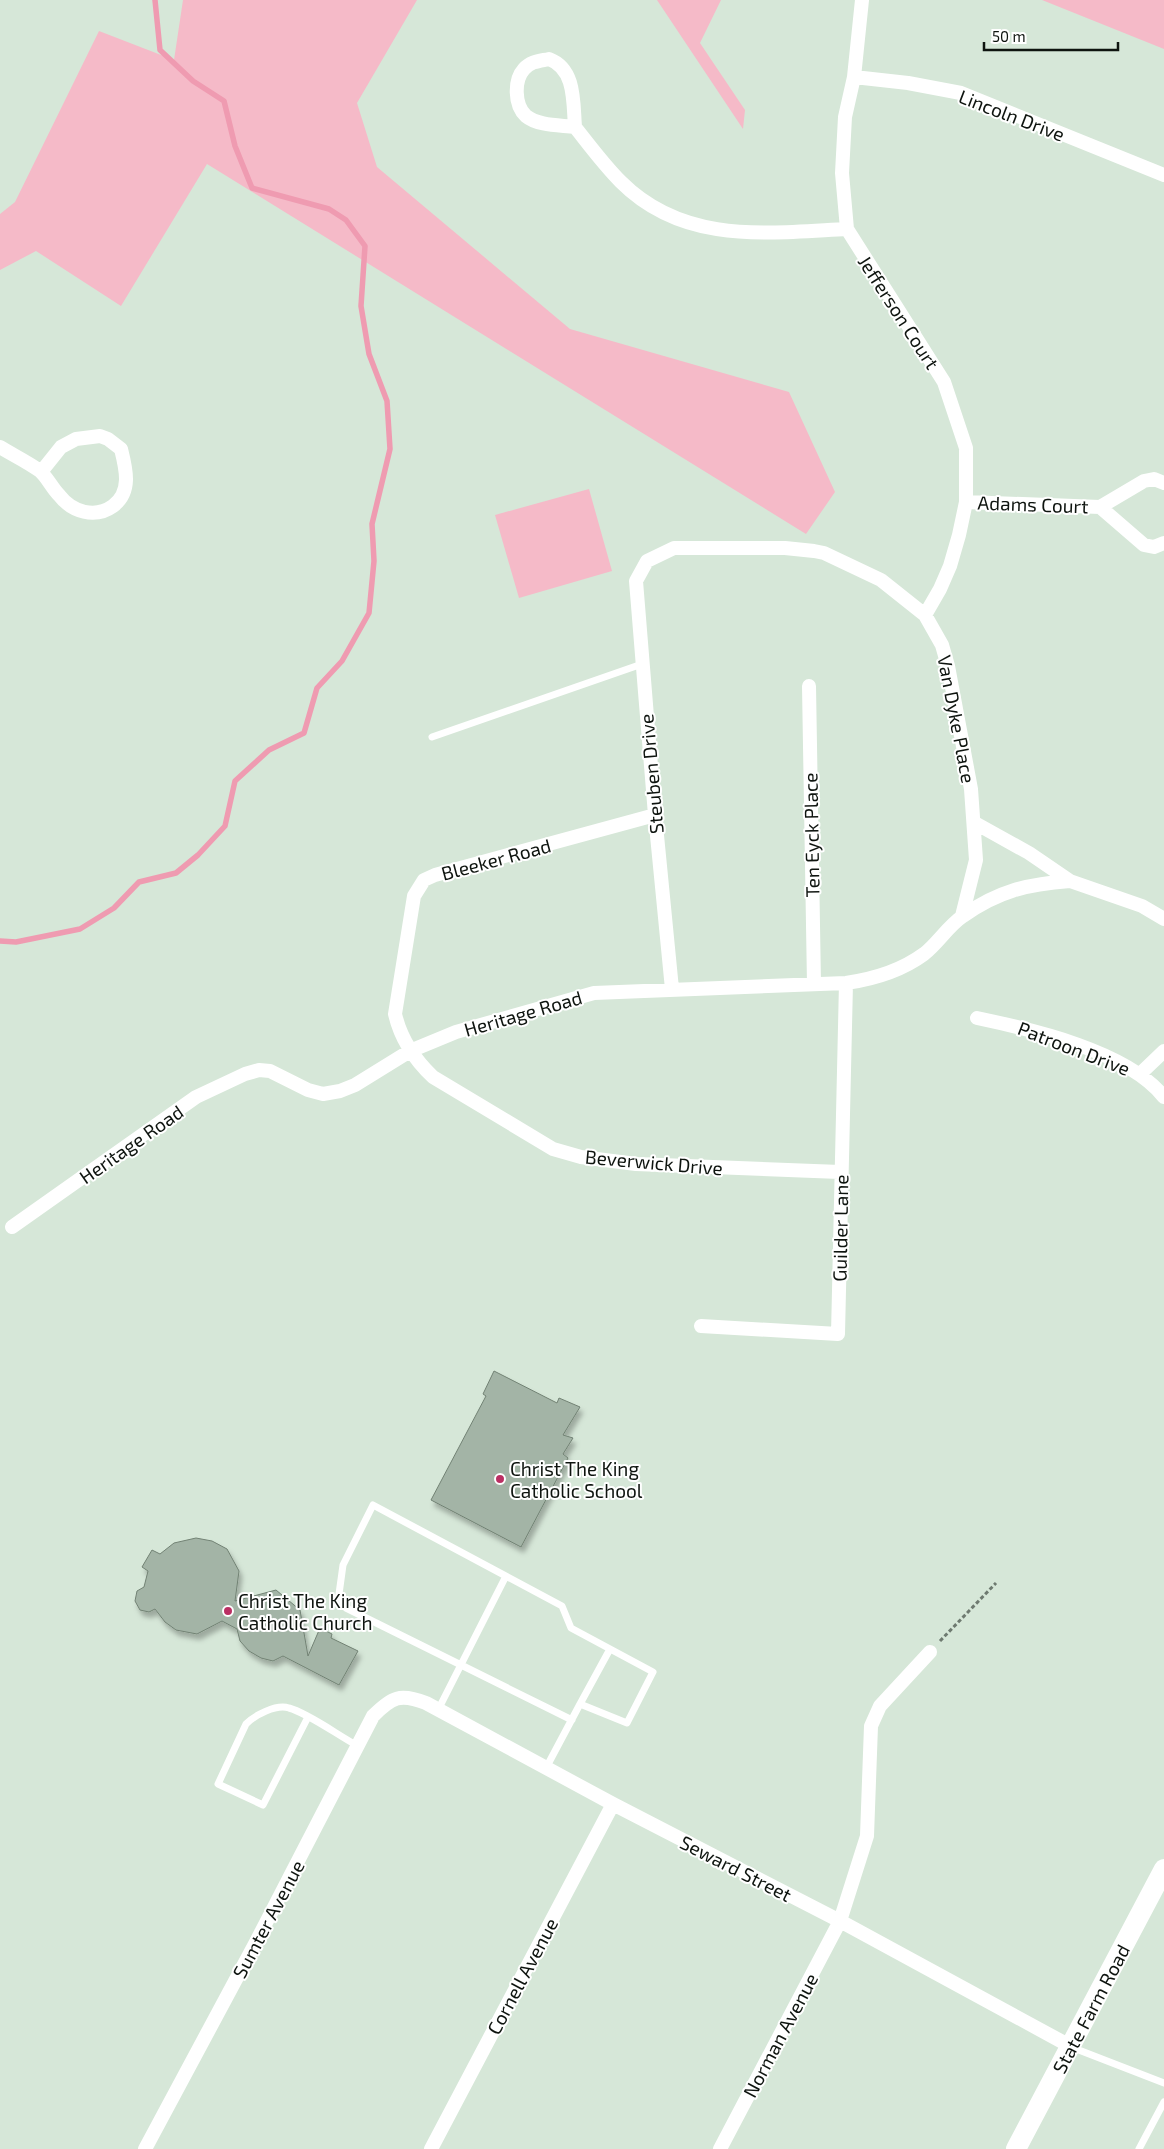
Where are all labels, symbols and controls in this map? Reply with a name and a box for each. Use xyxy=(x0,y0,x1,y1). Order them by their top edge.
scale bar xyxy=(984,20,1118,52)
text: 50 m xyxy=(992,27,1026,45)
street label: Lincoln Drive xyxy=(956,84,1068,146)
street label: Jefferson Court xyxy=(854,251,944,373)
street label: Adams Court xyxy=(977,491,1089,517)
street label: Van Dyke Place xyxy=(933,653,981,785)
street label: Steuben Drive xyxy=(634,713,668,835)
street label: Ten Eyck Place xyxy=(798,773,824,897)
street label: Bleeker Road xyxy=(439,833,553,885)
street label: Heritage Road xyxy=(461,985,585,1041)
street label: Patroon Drive xyxy=(1015,1016,1133,1080)
street label: Heritage Road xyxy=(75,1100,187,1188)
street label: Beverwick Drive xyxy=(584,1145,724,1179)
street label: Guilder Lane xyxy=(828,1174,852,1282)
place label: Christ The King Catholic School xyxy=(510,1457,643,1502)
marker: Christ The King Catholic School xyxy=(494,1473,506,1485)
place label: Christ The King Catholic Church xyxy=(238,1589,373,1634)
marker: Christ The King Catholic Church xyxy=(222,1605,234,1617)
street label: Seward Street xyxy=(676,1830,796,1906)
street label: Sumter Avenue xyxy=(227,1856,309,1982)
street label: Cornell Avenue xyxy=(482,1914,562,2038)
street label: State Farm Road xyxy=(1047,1940,1134,2077)
street label: Norman Avenue xyxy=(738,1969,822,2101)

